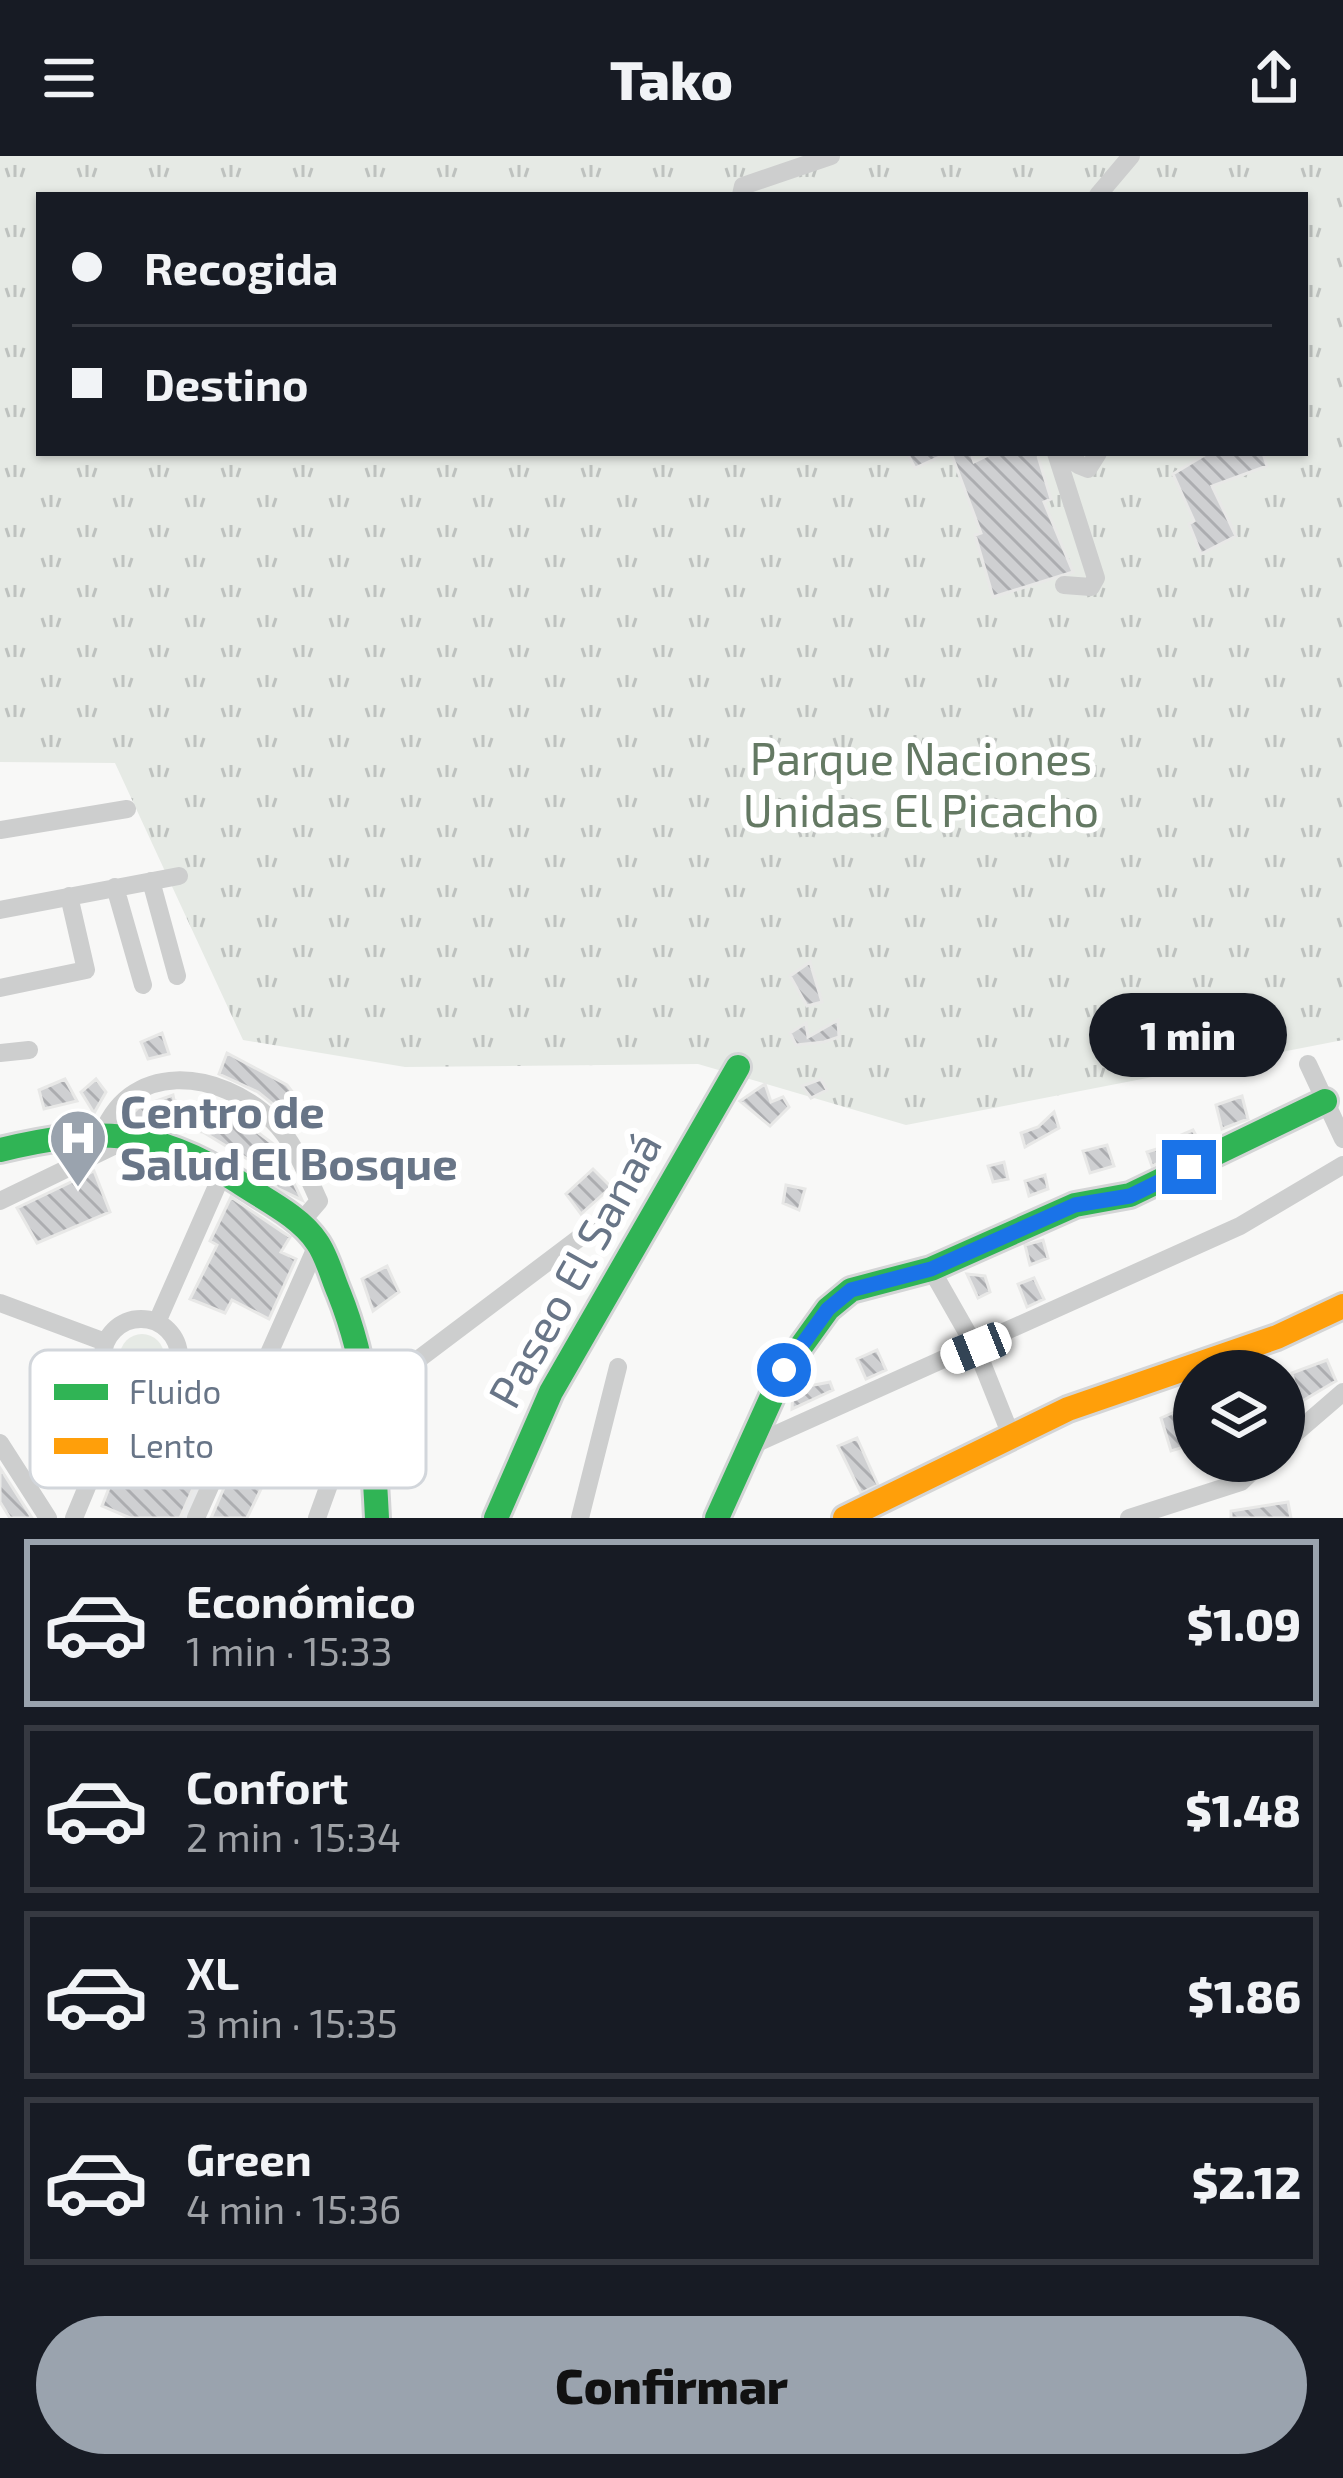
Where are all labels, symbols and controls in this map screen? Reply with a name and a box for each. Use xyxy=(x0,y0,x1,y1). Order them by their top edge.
icon: menu xyxy=(36,45,102,111)
icon: share xyxy=(1241,45,1307,111)
text: Tako xyxy=(610,46,733,111)
text: Recogida xyxy=(144,240,339,294)
text: Destino xyxy=(144,356,308,410)
park label: Parque Naciones Unidas El Picacho xyxy=(743,730,1099,836)
callout: 1 min xyxy=(1090,993,1288,1077)
text: 1 min xyxy=(1140,1011,1236,1058)
place label: Centro de Salud El Bosque xyxy=(120,1083,458,1189)
hospital icon: Centro de Salud El Bosque xyxy=(47,1107,109,1189)
street label: Paseo El Sanaá xyxy=(475,1122,671,1416)
route end xyxy=(1162,1140,1216,1194)
car xyxy=(936,1318,1016,1378)
route start xyxy=(757,1343,811,1397)
legend xyxy=(30,1350,426,1488)
map controls xyxy=(1173,1350,1305,1482)
button: layers xyxy=(1173,1350,1305,1482)
text: Fluido xyxy=(129,1371,221,1411)
text: Lento xyxy=(129,1425,214,1465)
icon: car xyxy=(42,1569,150,1677)
text: Económico xyxy=(186,1573,416,1627)
text: $1.09 xyxy=(1187,1596,1301,1650)
text: 1 min · 15:33 xyxy=(186,1627,392,1674)
icon: car xyxy=(42,1755,150,1863)
text: Confort xyxy=(186,1759,348,1813)
text: $1.48 xyxy=(1185,1782,1301,1836)
text: 2 min · 15:34 xyxy=(186,1813,401,1860)
icon: car xyxy=(42,1941,150,2049)
text: XL xyxy=(186,1945,239,1999)
text: $1.86 xyxy=(1187,1968,1301,2022)
text: 3 min · 15:35 xyxy=(186,1999,398,2046)
icon: car xyxy=(42,2127,150,2235)
text: Green xyxy=(186,2131,312,2185)
text: $2.12 xyxy=(1192,2154,1301,2208)
text: 4 min · 15:36 xyxy=(186,2185,401,2232)
button: Confirmar xyxy=(36,2316,1307,2454)

